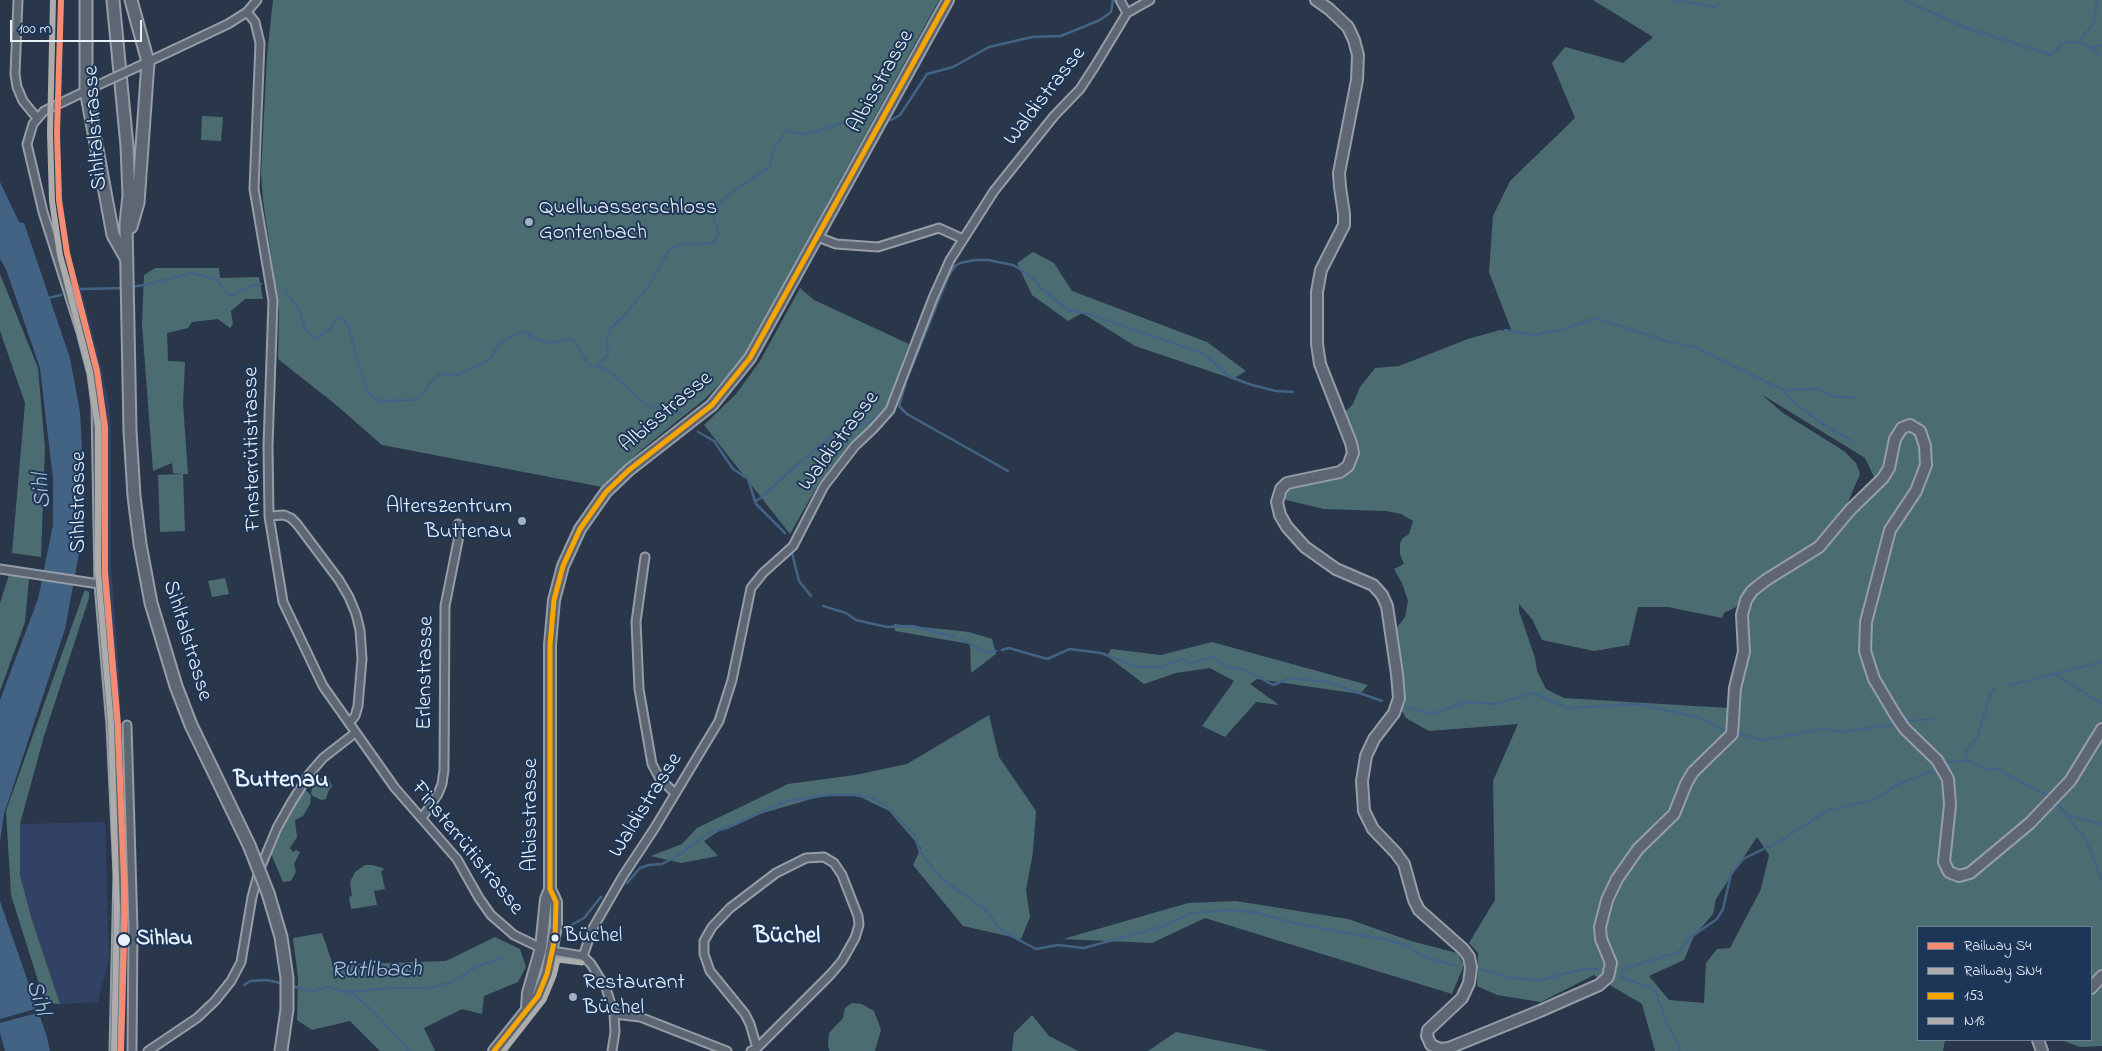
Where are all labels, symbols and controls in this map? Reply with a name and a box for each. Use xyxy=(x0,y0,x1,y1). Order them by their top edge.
scale bar xyxy=(12,10,145,42)
text: 100 m xyxy=(18,18,51,40)
street label: Albisstrasse xyxy=(843,26,921,138)
street label: Waldistrasse xyxy=(999,42,1093,152)
street label: Sihltalstrasse xyxy=(79,65,115,191)
place label: Quellwasserschloss Gontenbach xyxy=(539,196,717,248)
marker: Quellwasserschloss Gontenbach xyxy=(523,216,535,228)
street label: Albisstrasse xyxy=(615,366,719,460)
street label: Finsterrütistrasse xyxy=(239,367,269,531)
street label: Waldistrasse xyxy=(794,387,886,497)
street label: Sihlstrasse xyxy=(67,451,93,553)
water label: Sihl xyxy=(29,473,59,509)
place label: Alterszentrum Buttenau xyxy=(386,495,512,546)
marker: Alterszentrum Buttenau xyxy=(516,515,528,527)
street label: Sihltalstrasse xyxy=(155,577,217,705)
street label: Erlenstrasse xyxy=(413,616,441,730)
street label: Waldistrasse xyxy=(604,749,690,863)
street label: Albisstrasse xyxy=(519,758,545,872)
district label: Buttenau xyxy=(233,768,329,796)
street label: Finsterrütistrasse xyxy=(404,777,528,921)
district label: Büchel xyxy=(754,924,820,952)
place label: Büchel xyxy=(564,925,622,951)
legend xyxy=(1917,926,2092,1041)
place label: Sihlau xyxy=(136,927,193,953)
marker: Sihlau xyxy=(116,932,132,948)
marker: Büchel xyxy=(550,933,560,943)
text: Railway S4 xyxy=(1964,935,2031,957)
water label: Rütlibach xyxy=(330,957,422,987)
text: Railway SN4 xyxy=(1964,960,2042,982)
place label: Restaurant Büchel xyxy=(583,971,685,1022)
water label: Sihl xyxy=(17,977,55,1019)
text: 153 xyxy=(1964,985,1984,1007)
marker: Restaurant Büchel xyxy=(567,991,579,1003)
text: N18 xyxy=(1964,1010,1985,1032)

